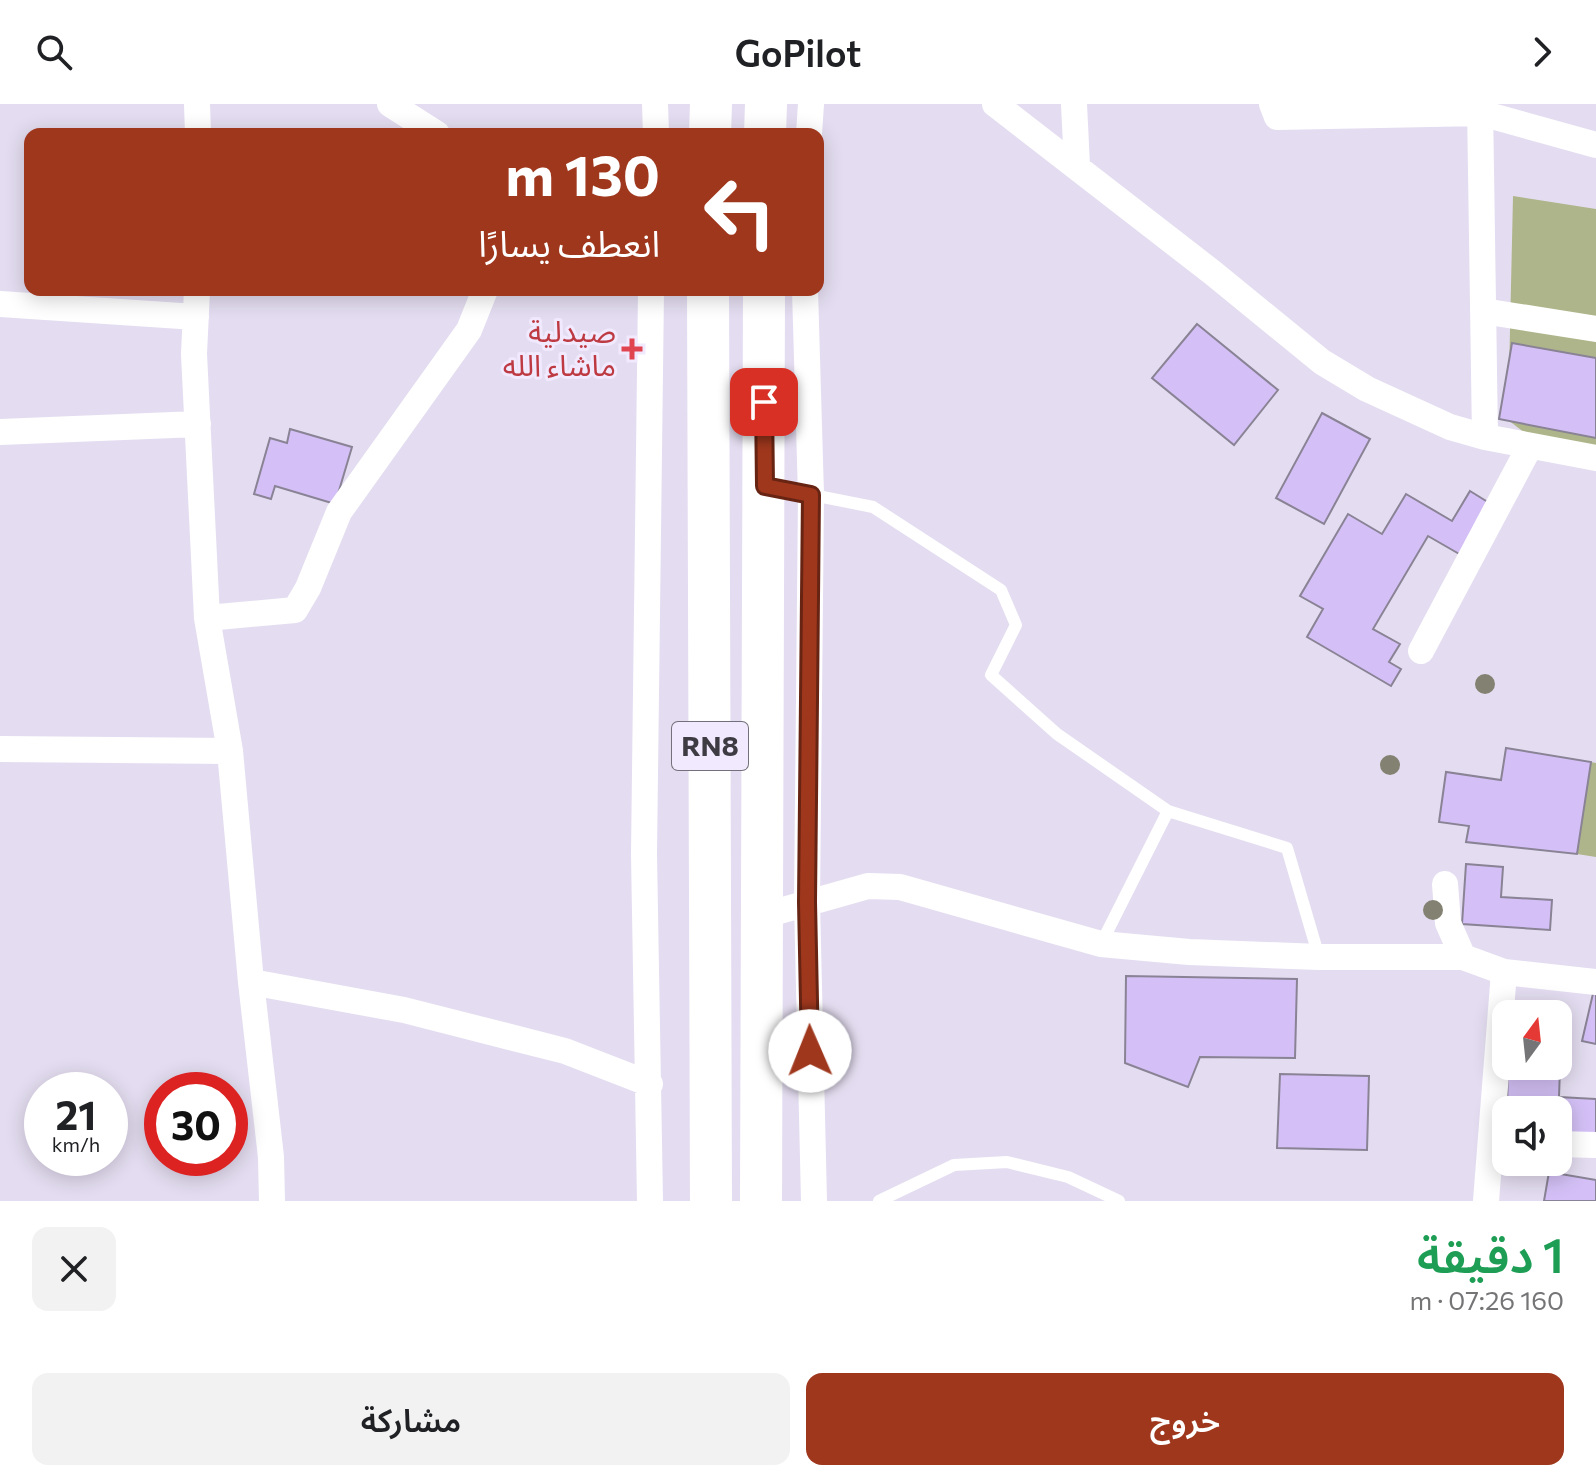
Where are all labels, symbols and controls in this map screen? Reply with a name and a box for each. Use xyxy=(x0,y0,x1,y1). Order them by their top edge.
icon: search xyxy=(32,30,76,74)
text: GoPilot xyxy=(735,30,861,74)
icon: forward xyxy=(1520,30,1564,74)
text: 130 m xyxy=(505,139,660,208)
icon: left xyxy=(688,160,792,264)
text: انعطف يسارًا xyxy=(478,220,660,264)
place label: صيدلية ماشاء الله xyxy=(503,311,616,382)
marker: صيدلية ماشاء الله xyxy=(623,340,641,358)
pin xyxy=(730,368,798,436)
icon: arrive xyxy=(742,380,786,424)
road number: RN8 xyxy=(672,722,748,770)
north arrow xyxy=(1492,1000,1572,1080)
map controls xyxy=(1492,1000,1572,1176)
position arrow xyxy=(768,1009,852,1093)
speed limit sign: 30 xyxy=(144,1072,248,1176)
text: 21 xyxy=(56,1089,96,1138)
button: sound xyxy=(1492,1096,1572,1176)
text: km/h xyxy=(52,1132,100,1156)
text: 1 دقيقة xyxy=(1417,1224,1564,1283)
button: close xyxy=(32,1227,116,1311)
text: 160 m · 07:26 xyxy=(1410,1284,1564,1315)
button: مشاركة xyxy=(32,1373,790,1465)
button: خروج xyxy=(806,1373,1564,1465)

